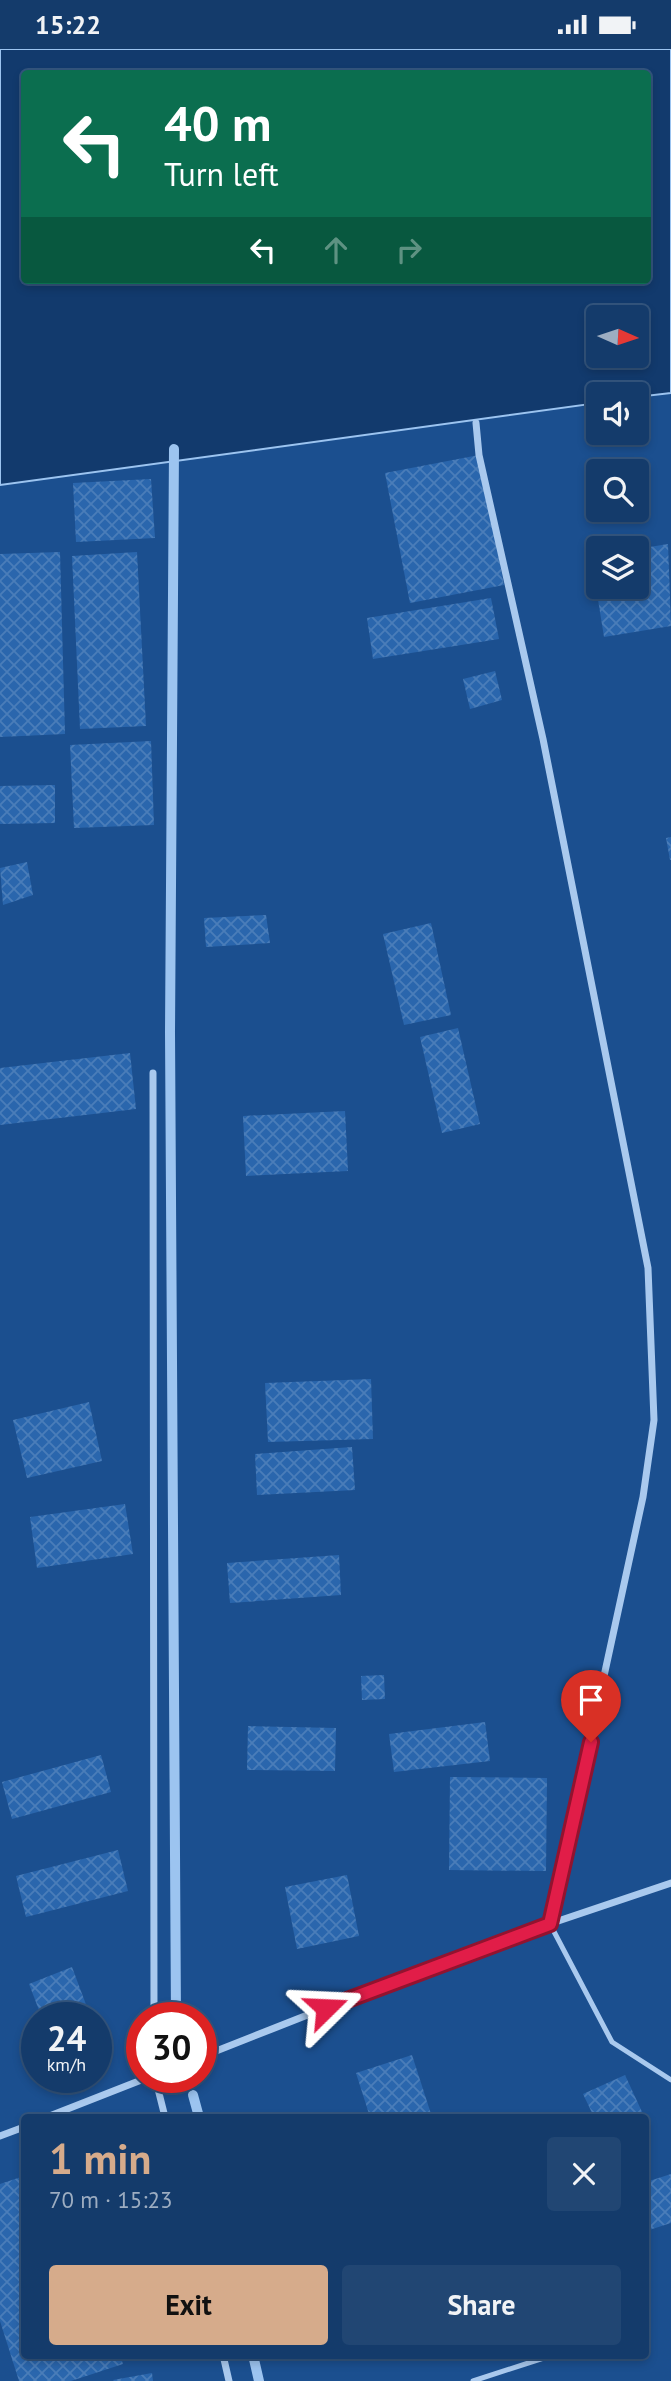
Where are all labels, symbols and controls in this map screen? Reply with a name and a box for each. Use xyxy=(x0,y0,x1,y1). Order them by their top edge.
text: 15:22 xyxy=(35,8,101,41)
text: 40 m xyxy=(164,91,271,155)
icon: left xyxy=(49,98,140,189)
text: Turn left xyxy=(164,153,279,195)
icon: left xyxy=(244,231,282,269)
icon: ahead xyxy=(317,231,355,269)
icon: right xyxy=(390,231,428,269)
north arrow xyxy=(586,305,649,367)
map controls xyxy=(586,305,649,599)
button: sound xyxy=(586,382,649,445)
button: search xyxy=(586,459,649,522)
button: layers xyxy=(586,536,649,599)
pin xyxy=(561,1670,621,1742)
icon: arrive xyxy=(572,1681,610,1719)
position arrow xyxy=(289,1971,363,2045)
speed limit sign: 30 xyxy=(126,2002,217,2093)
text: 24 xyxy=(47,2015,86,2061)
text: km/h xyxy=(47,2053,86,2076)
text: 1 min xyxy=(49,2131,151,2186)
button: close xyxy=(547,2137,621,2211)
text: 70 m · 15:23 xyxy=(49,2185,173,2214)
button: Exit xyxy=(49,2265,328,2345)
button: Share xyxy=(342,2265,621,2345)

